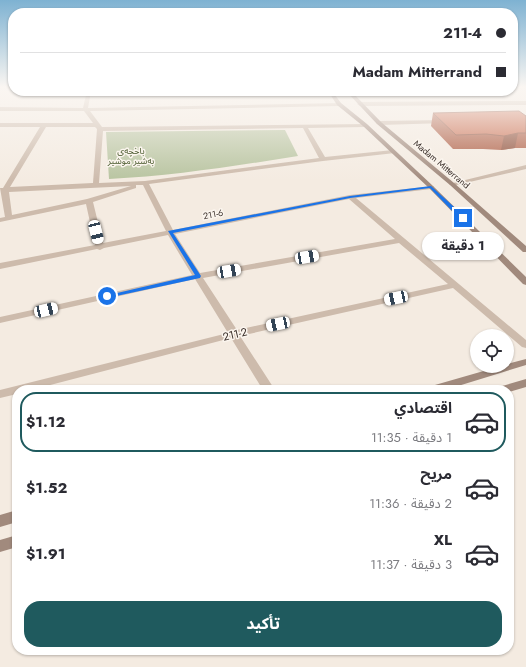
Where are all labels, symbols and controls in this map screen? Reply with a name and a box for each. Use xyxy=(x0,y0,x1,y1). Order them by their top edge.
text: 211-4 xyxy=(443,22,482,44)
text: Madam Mitterrand xyxy=(352,61,482,83)
street label: Madam Mitterrand xyxy=(411,137,473,191)
park label: باخچەی بەشیر موشیر xyxy=(107,144,154,167)
street label: 211-6 xyxy=(202,206,224,222)
route end xyxy=(454,209,472,227)
car xyxy=(87,219,105,245)
callout: 1 دقيقة xyxy=(422,232,504,260)
text: 1 دقيقة xyxy=(441,236,485,255)
car xyxy=(294,249,320,265)
car xyxy=(216,263,242,279)
route start xyxy=(98,287,116,305)
car xyxy=(383,290,409,306)
car xyxy=(33,301,59,319)
car xyxy=(265,316,291,332)
street label: 211-2 xyxy=(221,323,249,345)
map controls xyxy=(470,329,514,373)
button: locate xyxy=(470,329,514,373)
text: اقتصادي xyxy=(394,397,452,419)
icon: car xyxy=(464,404,500,440)
text: $1.12 xyxy=(26,411,65,433)
text: 1 دقيقة · 11:35 xyxy=(371,428,452,447)
text: مريح xyxy=(420,463,452,485)
icon: car xyxy=(464,470,500,506)
text: $1.52 xyxy=(26,477,67,499)
text: 2 دقيقة · 11:36 xyxy=(369,494,452,513)
text: XL xyxy=(434,529,452,551)
icon: car xyxy=(464,536,500,572)
text: $1.91 xyxy=(26,543,65,565)
text: 3 دقيقة · 11:37 xyxy=(370,555,452,574)
button: تأكيد xyxy=(24,601,502,647)

